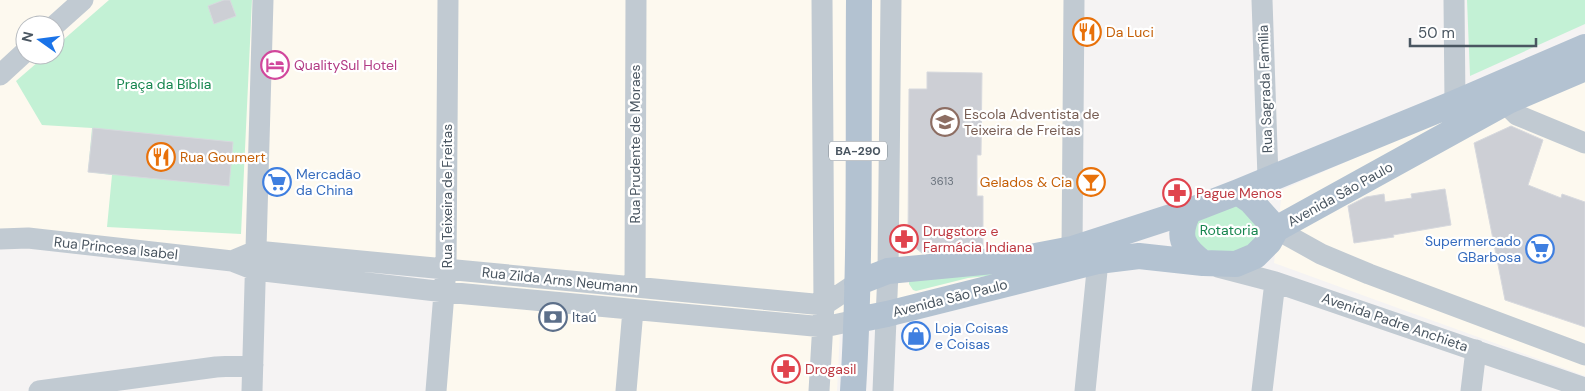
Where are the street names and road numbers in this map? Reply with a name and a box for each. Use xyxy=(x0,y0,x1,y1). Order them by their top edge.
street label: Rua Sagrada Família xyxy=(1254,24,1276,154)
street label: Rua Prudente de Moraes xyxy=(626,64,644,224)
street label: Rua Teixeira de Freitas xyxy=(438,124,456,268)
road number: BA-290 xyxy=(829,142,887,160)
street label: Avenida São Paulo xyxy=(1284,158,1396,230)
street label: Rua Princesa Isabel xyxy=(53,233,179,263)
street label: Rua Zilda Arns Neumann xyxy=(481,263,639,297)
street label: Avenida São Paulo xyxy=(891,275,1009,321)
street label: Avenida Padre Anchieta xyxy=(1320,289,1470,355)

